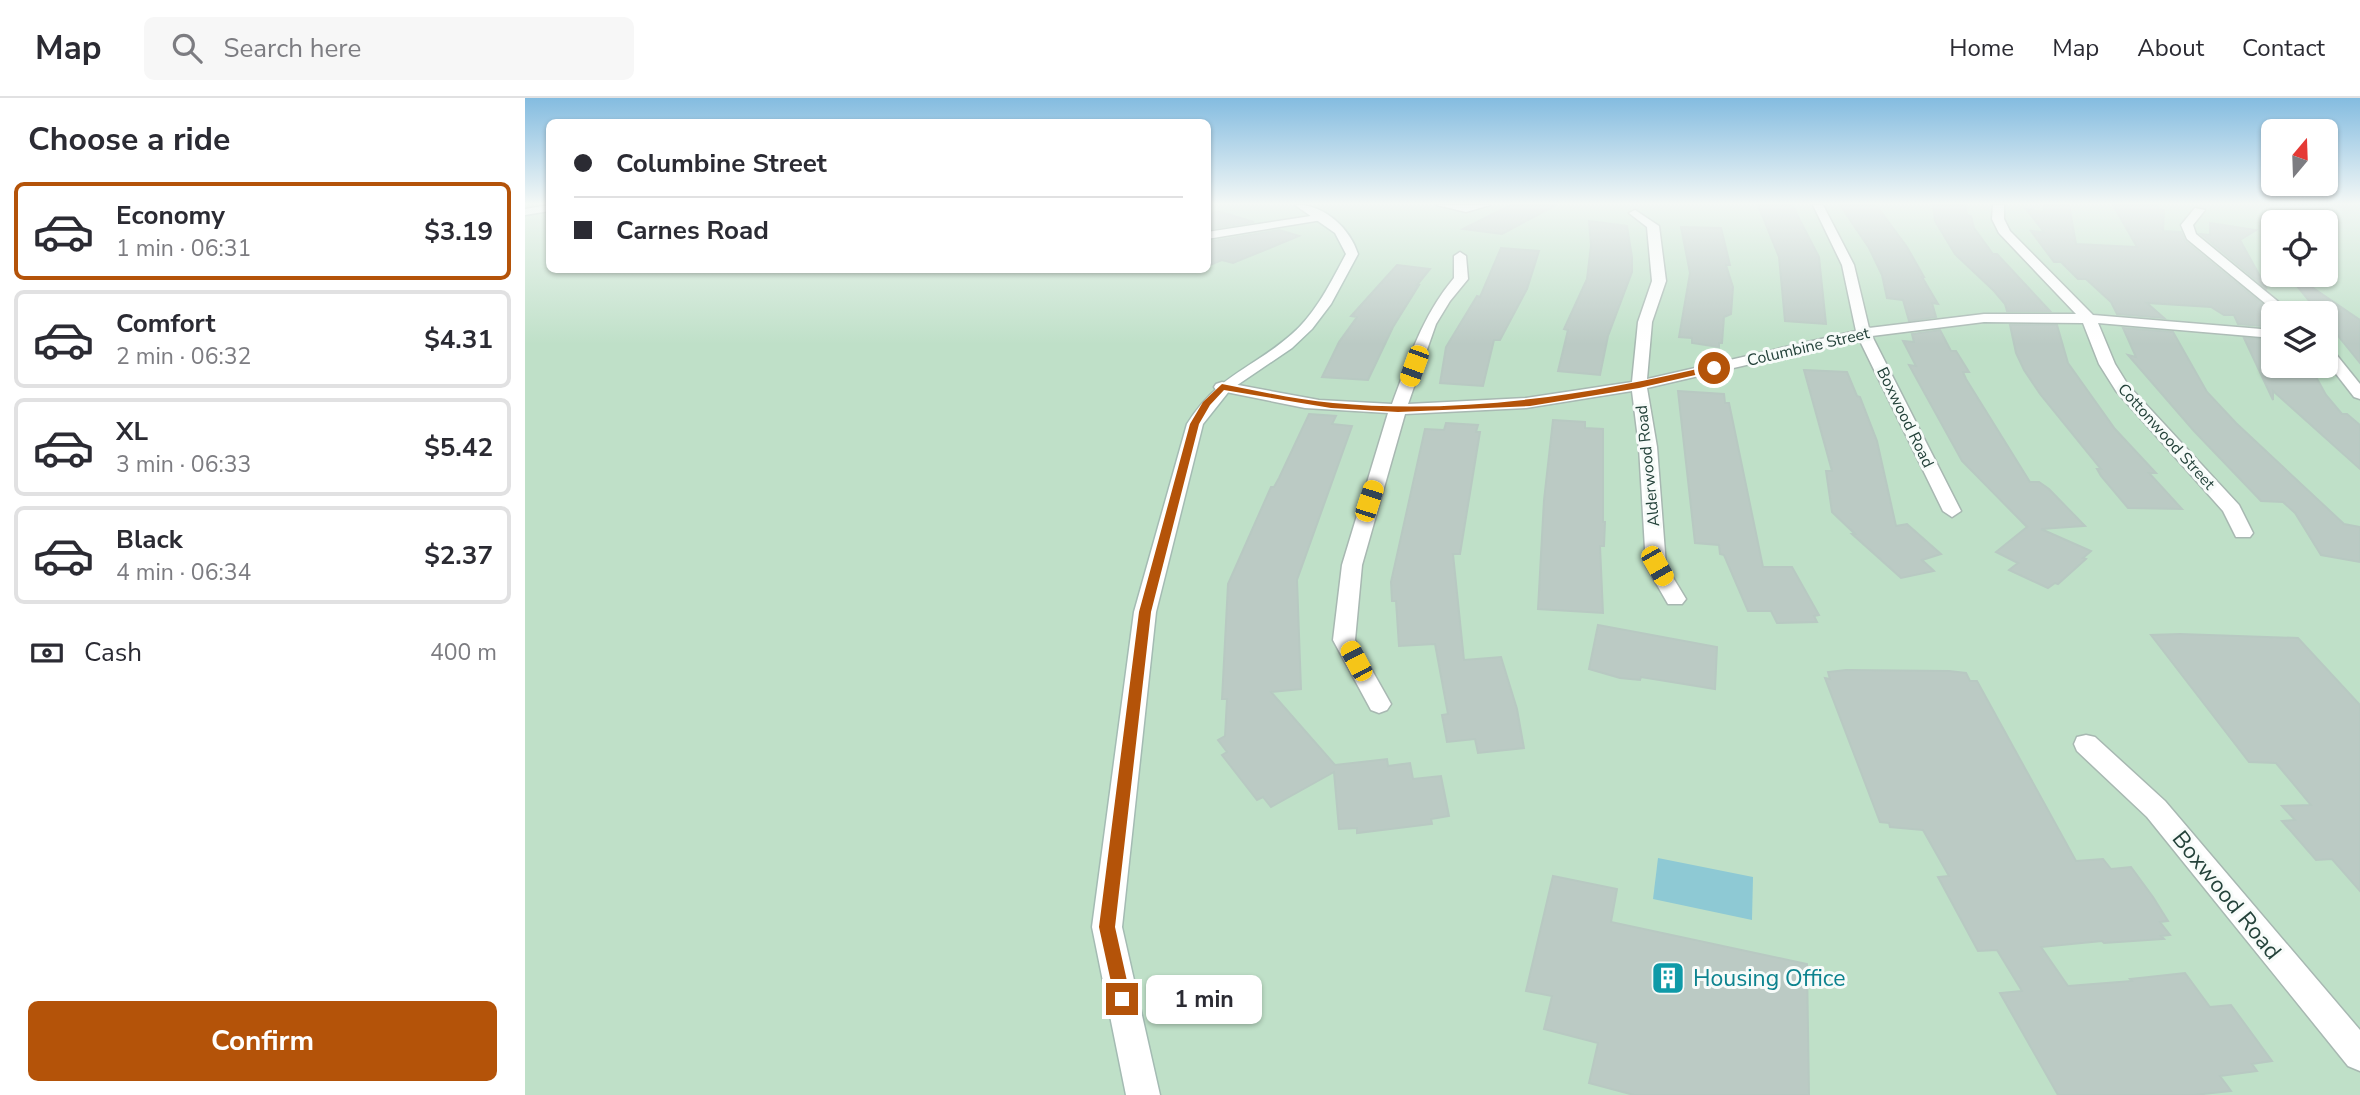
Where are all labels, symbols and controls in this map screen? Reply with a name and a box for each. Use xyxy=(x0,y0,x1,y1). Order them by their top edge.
search box xyxy=(144,17,634,80)
text: Map xyxy=(35,26,102,71)
icon: search xyxy=(168,29,206,67)
text: Search here xyxy=(224,31,361,66)
text: Home xyxy=(1949,32,2014,64)
text: Map xyxy=(2052,32,2099,64)
text: About xyxy=(2137,32,2204,64)
text: Contact xyxy=(2242,32,2325,64)
text: Choose a ride xyxy=(28,118,230,161)
north arrow xyxy=(2261,119,2338,196)
map controls xyxy=(2261,119,2338,378)
text: Columbine Street xyxy=(616,146,827,181)
text: Economy xyxy=(116,198,225,233)
icon: car xyxy=(32,200,95,263)
button: locate xyxy=(2261,210,2338,287)
text: Carnes Road xyxy=(616,213,769,248)
text: $3.19 xyxy=(424,214,493,249)
text: 1 min · 06:31 xyxy=(116,233,251,264)
button: layers xyxy=(2261,301,2338,378)
text: Comfort xyxy=(116,306,216,341)
icon: car xyxy=(32,308,95,371)
text: $4.31 xyxy=(424,322,493,357)
street label: Columbine Street xyxy=(1745,322,1872,372)
text: 2 min · 06:32 xyxy=(116,341,251,372)
car xyxy=(1397,343,1432,389)
route start xyxy=(1698,352,1730,384)
street label: Boxwood Road xyxy=(1871,363,1939,472)
street label: Cottonwood Street xyxy=(2113,379,2220,495)
street label: Alderwood Road xyxy=(1631,404,1665,528)
text: XL xyxy=(116,414,148,449)
icon: car xyxy=(32,416,95,479)
text: $5.42 xyxy=(424,430,493,465)
text: 3 min · 06:33 xyxy=(116,449,251,480)
car xyxy=(1353,478,1386,524)
text: Black xyxy=(116,522,183,557)
icon: car xyxy=(32,524,95,587)
text: $2.37 xyxy=(424,538,493,573)
car xyxy=(1638,543,1677,589)
text: 4 min · 06:34 xyxy=(116,557,251,588)
icon: cash xyxy=(28,634,66,672)
text: Cash xyxy=(84,635,142,670)
text: 400 m xyxy=(430,637,497,668)
car xyxy=(1337,638,1376,684)
street label: Boxwood Road xyxy=(2165,824,2288,966)
building icon: Housing Office xyxy=(1649,959,1687,997)
place label: Housing Office xyxy=(1693,963,1846,994)
callout: 1 min xyxy=(1147,974,1262,1024)
route end xyxy=(1106,983,1138,1015)
text: 1 min xyxy=(1174,984,1234,1015)
button: Confirm xyxy=(28,1001,497,1081)

